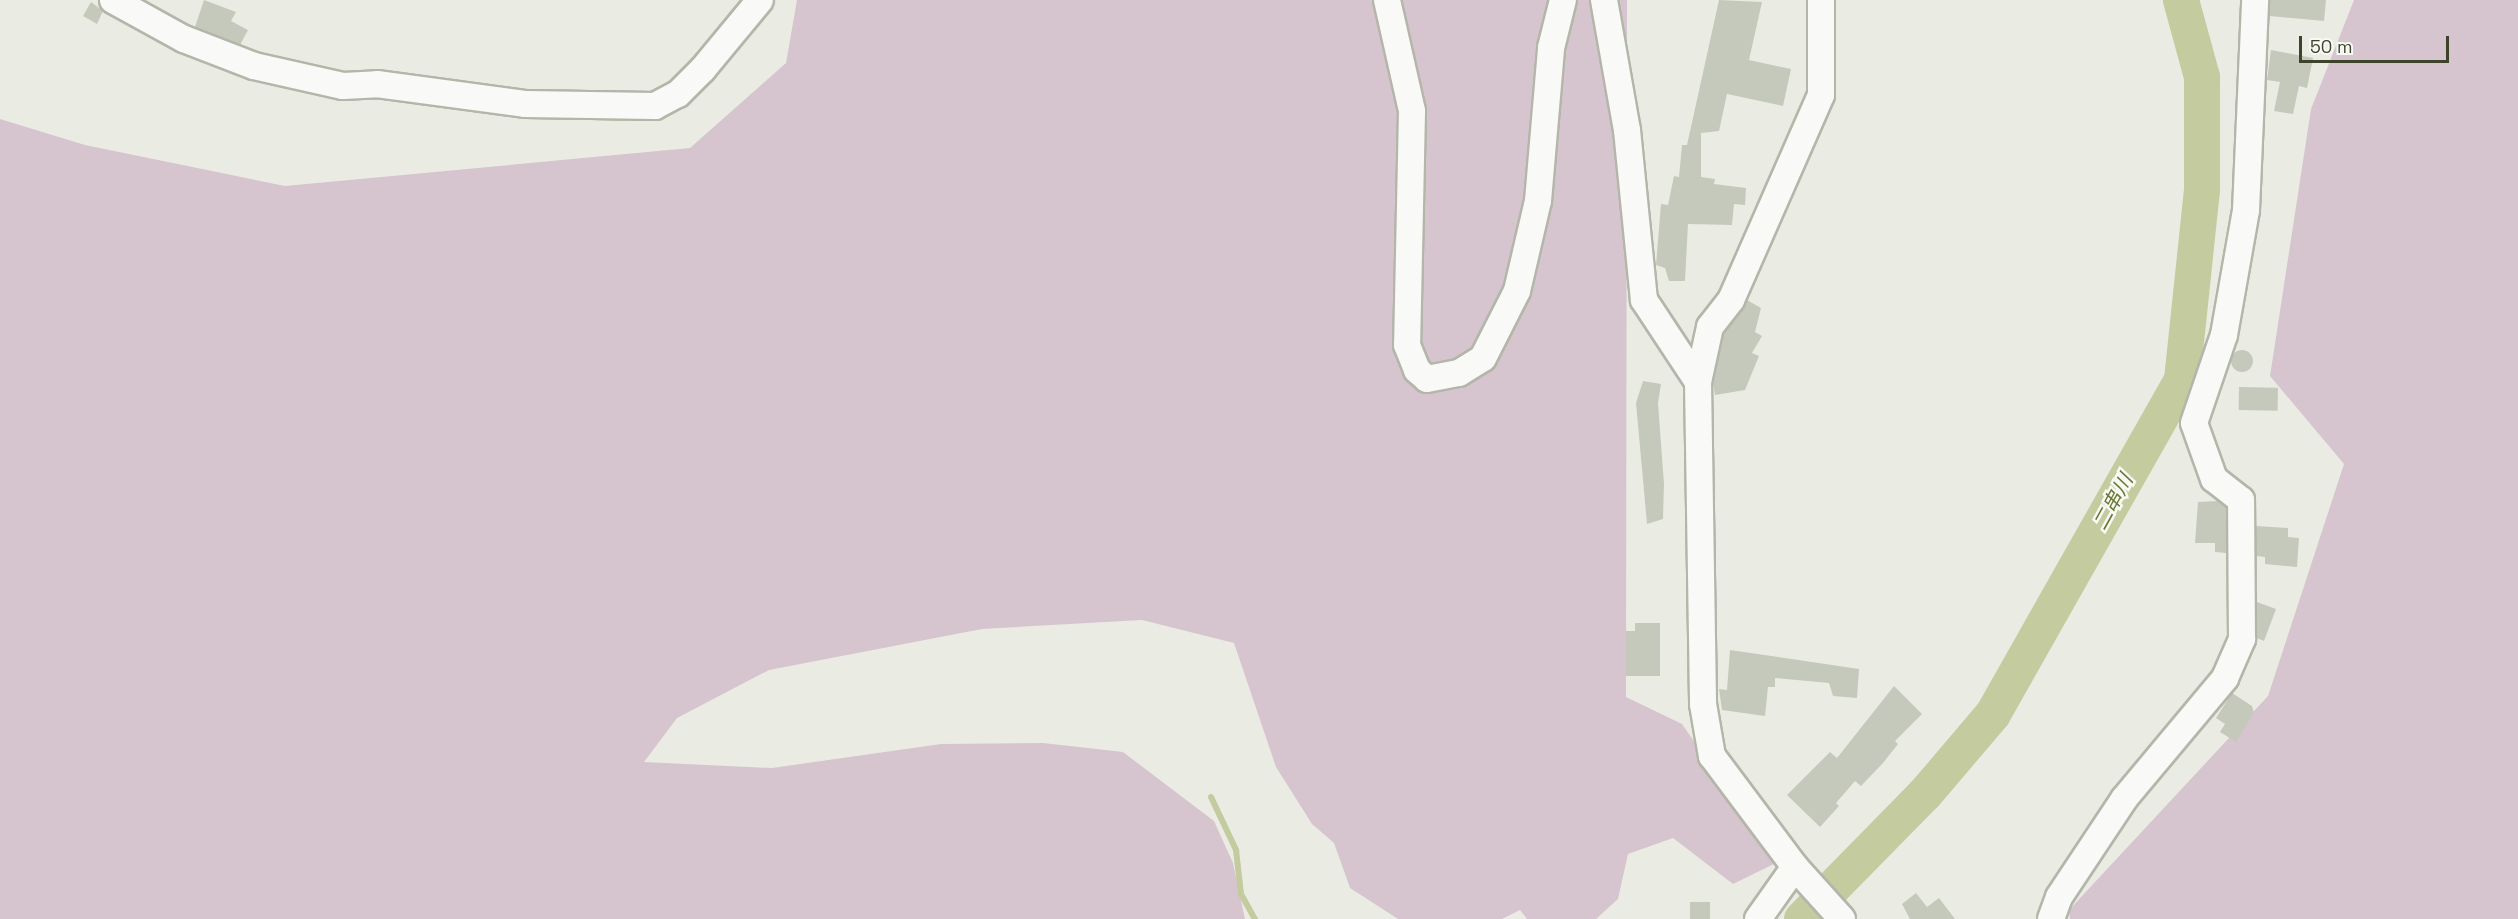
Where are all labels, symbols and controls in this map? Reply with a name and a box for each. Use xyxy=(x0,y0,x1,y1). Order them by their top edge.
scale bar xyxy=(2302,24,2452,62)
text: 50 m xyxy=(2310,35,2352,58)
water label: 二串川 xyxy=(2088,470,2138,534)

